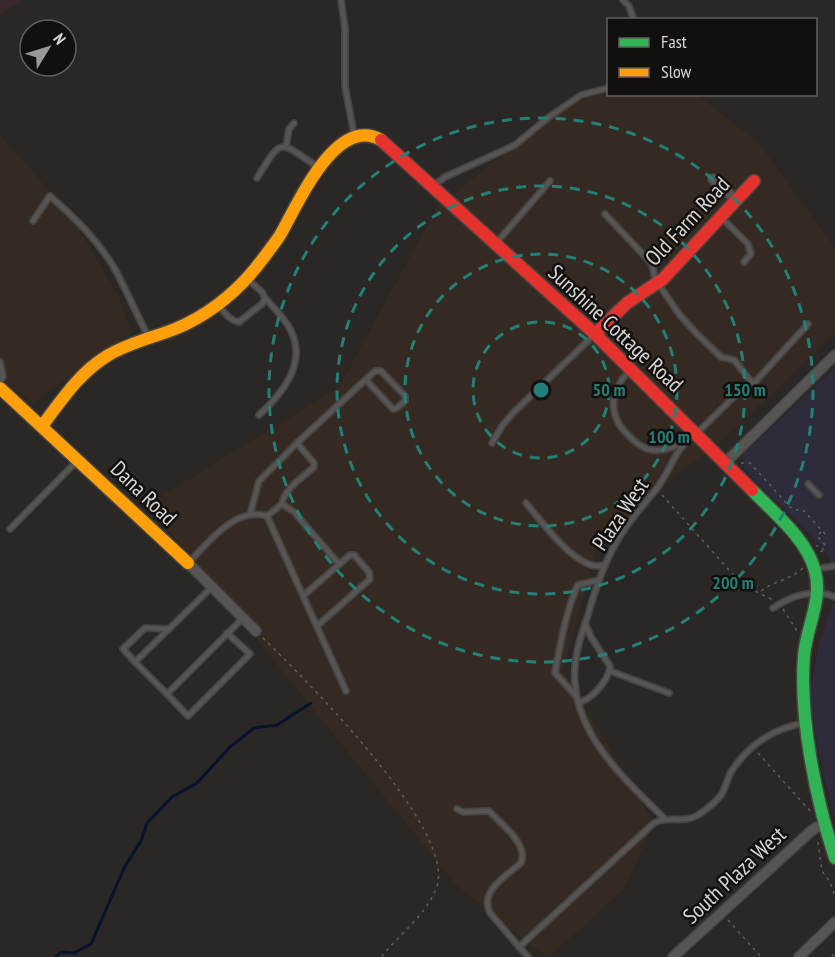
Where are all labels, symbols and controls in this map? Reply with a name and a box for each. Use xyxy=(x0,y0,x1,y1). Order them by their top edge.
north arrow xyxy=(18,18,78,78)
legend xyxy=(607,18,817,96)
text: N xyxy=(49,29,70,48)
text: Fast xyxy=(661,30,687,53)
text: Slow xyxy=(661,60,692,83)
street label: Old Farm Road xyxy=(639,171,735,271)
street label: Sunshine Cottage Road xyxy=(543,258,689,398)
text: 50 m xyxy=(593,378,625,401)
text: 150 m xyxy=(724,378,766,401)
centre of rings xyxy=(531,380,551,400)
text: 100 m xyxy=(648,425,690,448)
street label: Dana Road xyxy=(105,455,183,531)
street label: Plaza West xyxy=(586,472,654,556)
text: 200 m xyxy=(712,571,754,594)
street label: South Plaza West xyxy=(677,820,791,930)

